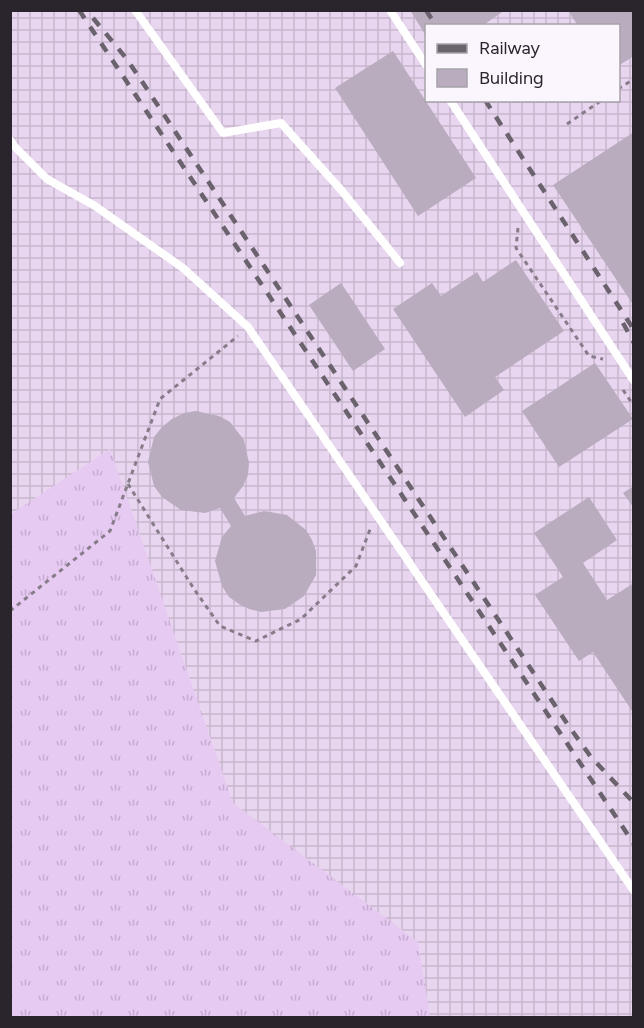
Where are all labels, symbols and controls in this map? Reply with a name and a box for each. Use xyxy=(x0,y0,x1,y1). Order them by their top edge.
legend xyxy=(425,24,620,102)
text: Railway xyxy=(479,37,541,59)
text: Building xyxy=(479,67,544,89)

